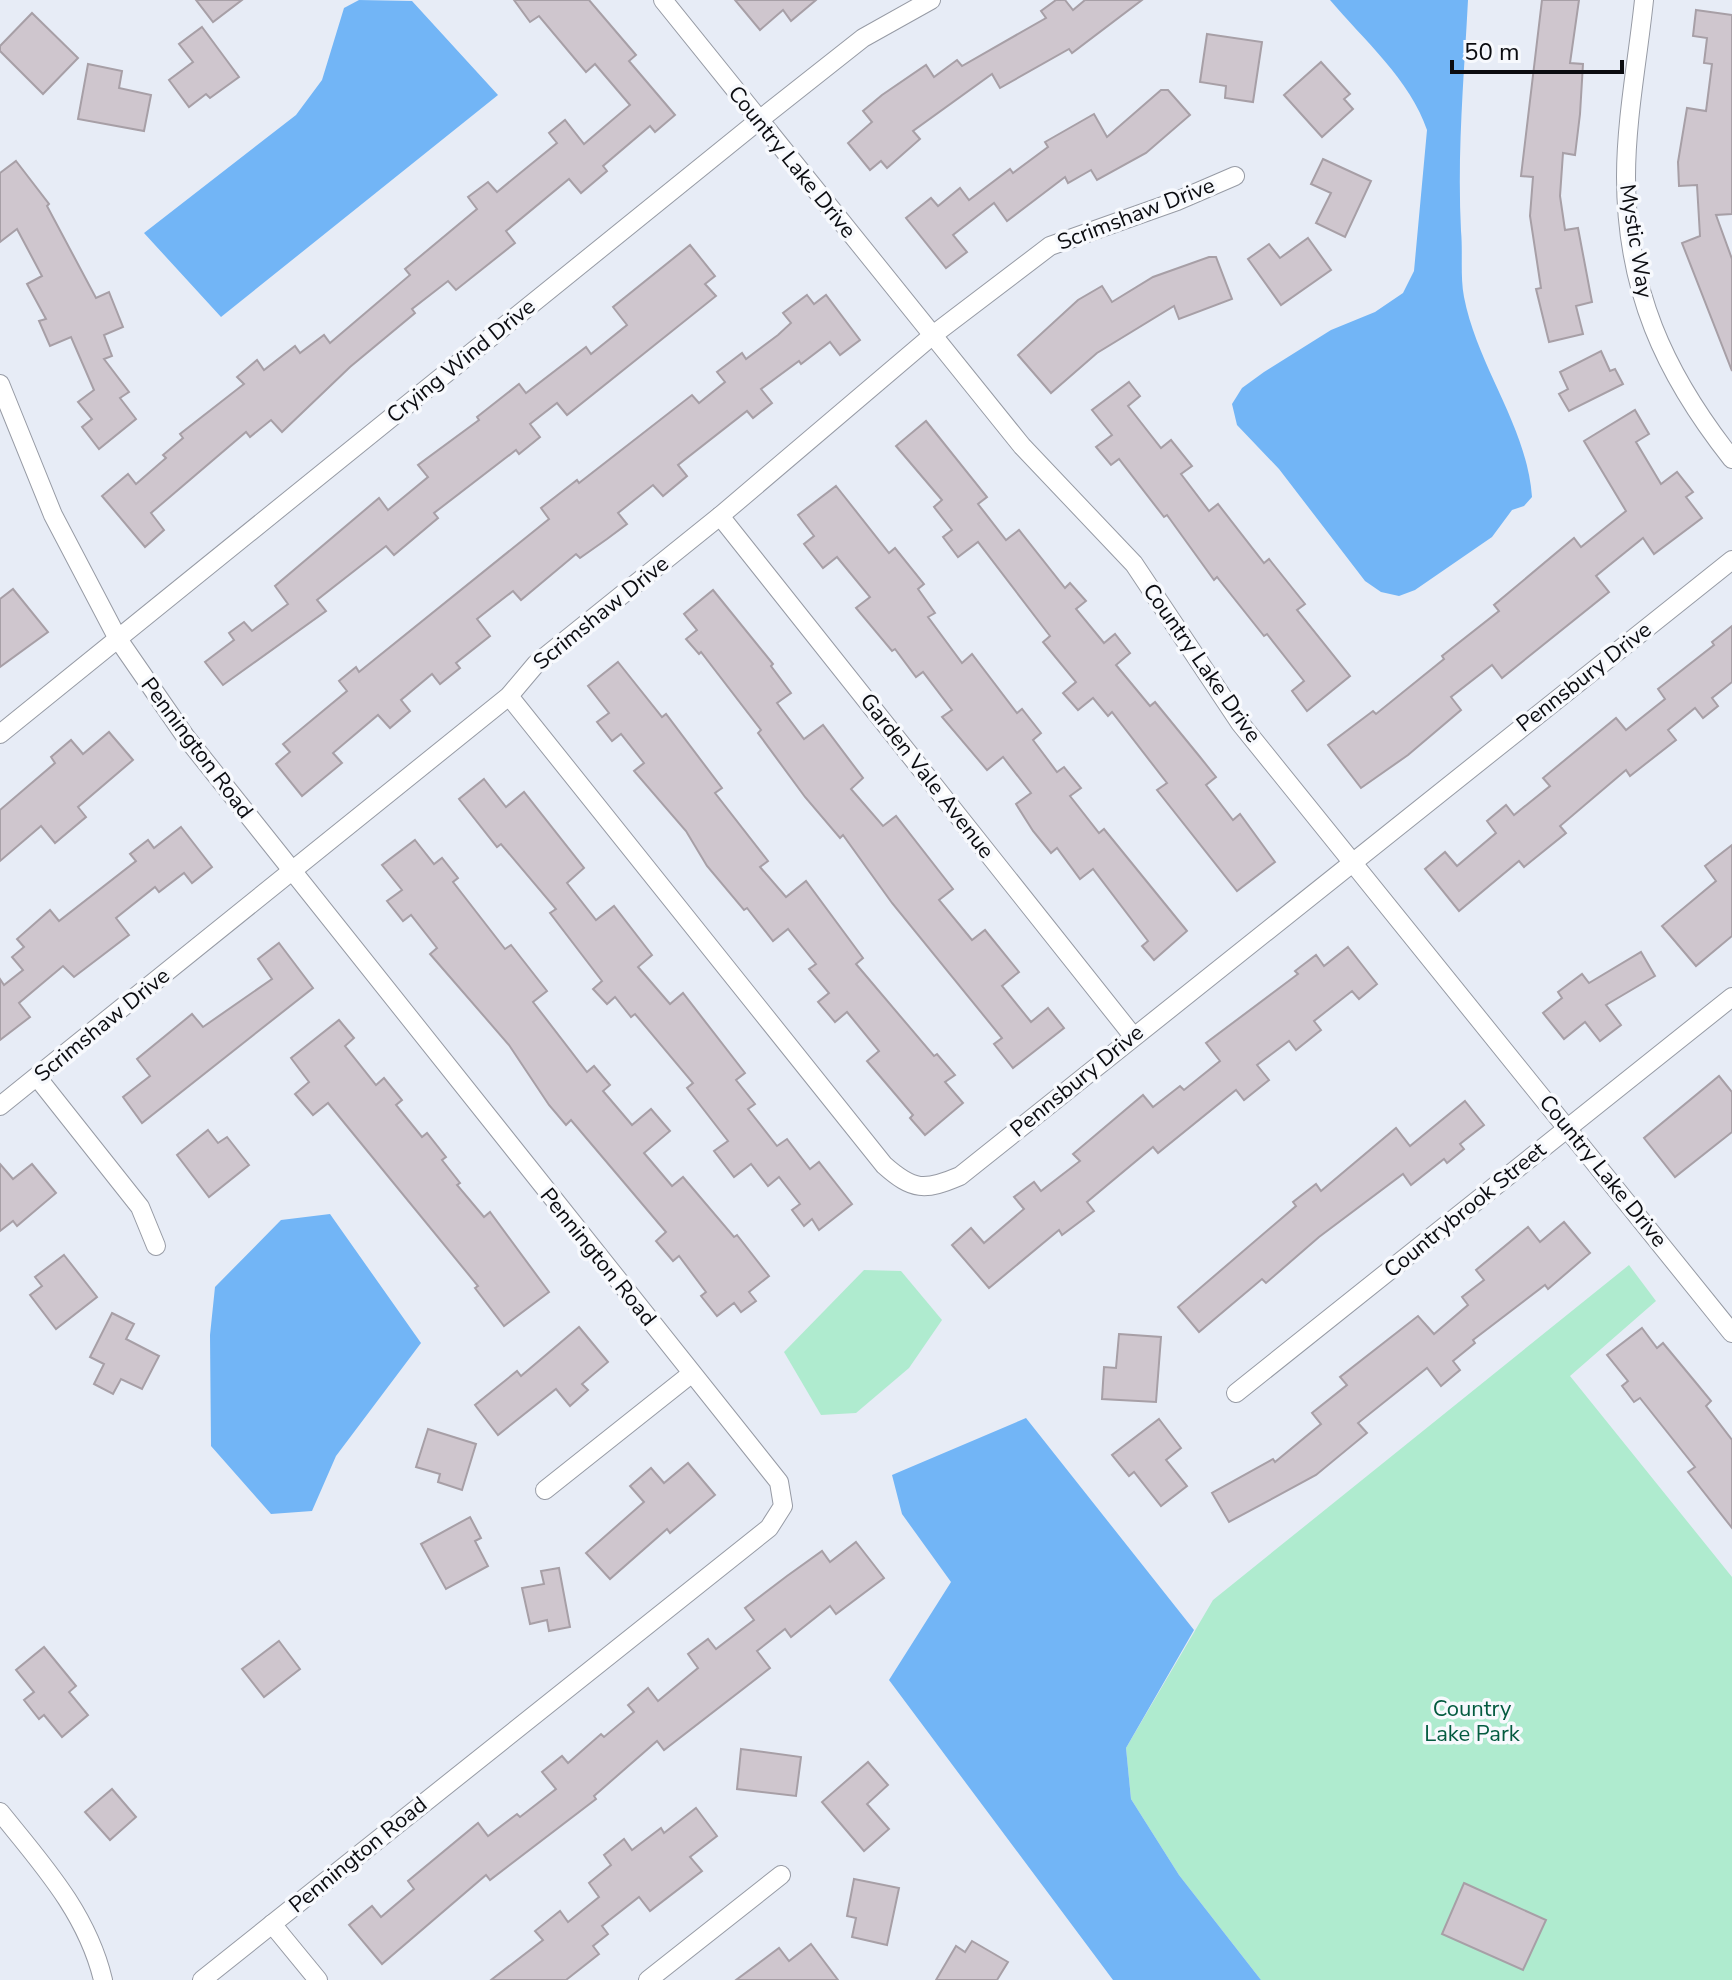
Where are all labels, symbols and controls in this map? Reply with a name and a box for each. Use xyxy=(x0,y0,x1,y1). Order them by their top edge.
scale bar xyxy=(1452,24,1622,74)
text: 50 m xyxy=(1464,36,1520,68)
street label: Country Lake Drive xyxy=(721,79,863,245)
street label: Scrimshaw Drive xyxy=(1053,170,1219,258)
street label: Mystic Way xyxy=(1612,182,1660,301)
street label: Crying Wind Drive xyxy=(380,292,542,430)
street label: Scrimshaw Drive xyxy=(527,549,675,677)
street label: Country Lake Drive xyxy=(1136,577,1268,749)
street label: Pennsbury Drive xyxy=(1510,615,1658,739)
street label: Pennington Road xyxy=(134,671,260,825)
street label: Garden Vale Avenue xyxy=(853,687,1001,865)
street label: Scrimshaw Drive xyxy=(28,961,176,1089)
street label: Pennsbury Drive xyxy=(1004,1018,1150,1144)
street label: Country Lake Drive xyxy=(1532,1088,1674,1254)
street label: Countrybrook Street xyxy=(1378,1135,1553,1285)
street label: Pennington Road xyxy=(533,1182,663,1332)
park label: Country Lake Park xyxy=(1424,1694,1521,1749)
street label: Pennington Road xyxy=(283,1790,433,1920)

